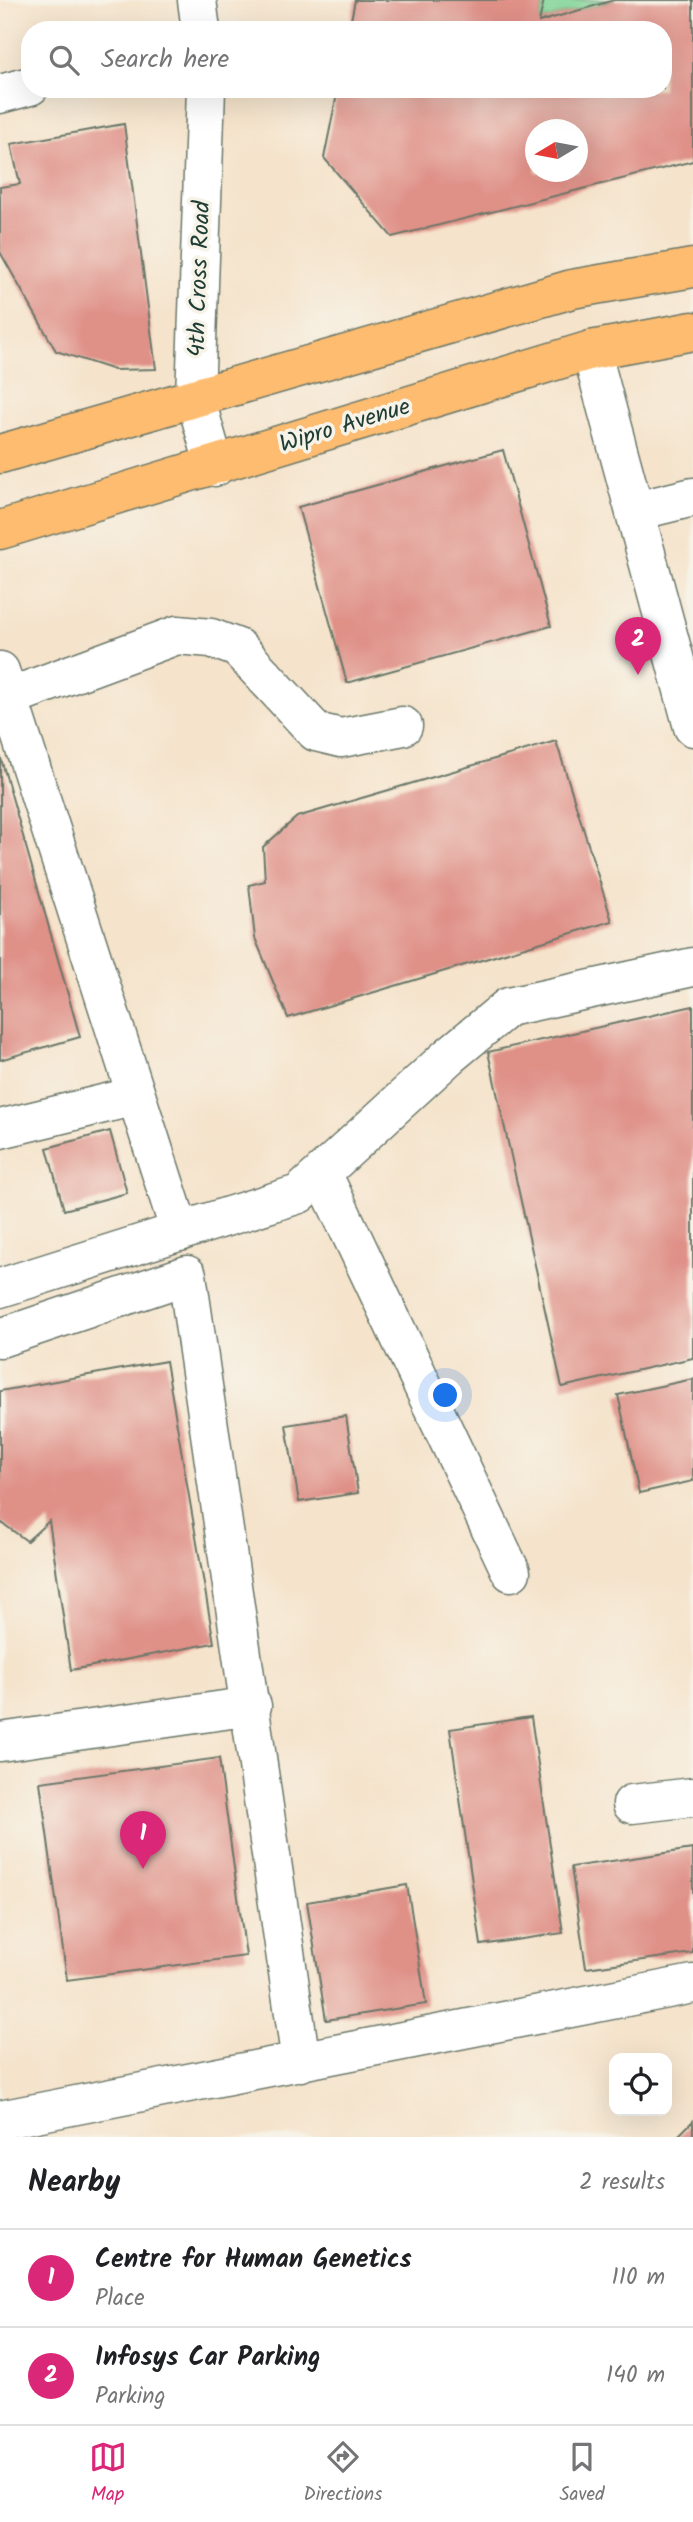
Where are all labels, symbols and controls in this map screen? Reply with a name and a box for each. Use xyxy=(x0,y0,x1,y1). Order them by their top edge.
search box xyxy=(21,21,672,98)
text: Search here xyxy=(101,39,229,81)
icon: search xyxy=(45,41,83,79)
north arrow xyxy=(525,119,588,182)
street label: 4th Cross Road xyxy=(178,199,222,358)
street label: Wipro Avenue xyxy=(275,388,415,464)
pin: 2 xyxy=(615,617,661,675)
your location xyxy=(428,1378,462,1412)
pin: 1 xyxy=(120,1811,166,1869)
map controls xyxy=(609,2053,672,2116)
button: locate xyxy=(609,2053,672,2116)
text: Nearby xyxy=(28,2159,120,2207)
text: 2 results xyxy=(579,2165,665,2201)
text: Centre for Human Genetics xyxy=(95,2239,412,2281)
text: 1 xyxy=(48,2260,54,2296)
text: 110 m xyxy=(612,2260,665,2296)
text: Place xyxy=(95,2281,145,2317)
text: Infosys Car Parking xyxy=(95,2337,321,2379)
text: 2 xyxy=(44,2358,58,2394)
text: 140 m xyxy=(606,2358,665,2394)
text: Parking xyxy=(95,2379,165,2415)
tab: Map xyxy=(89,2438,127,2510)
tab: Directions xyxy=(304,2438,382,2510)
tab: Saved xyxy=(559,2438,604,2510)

